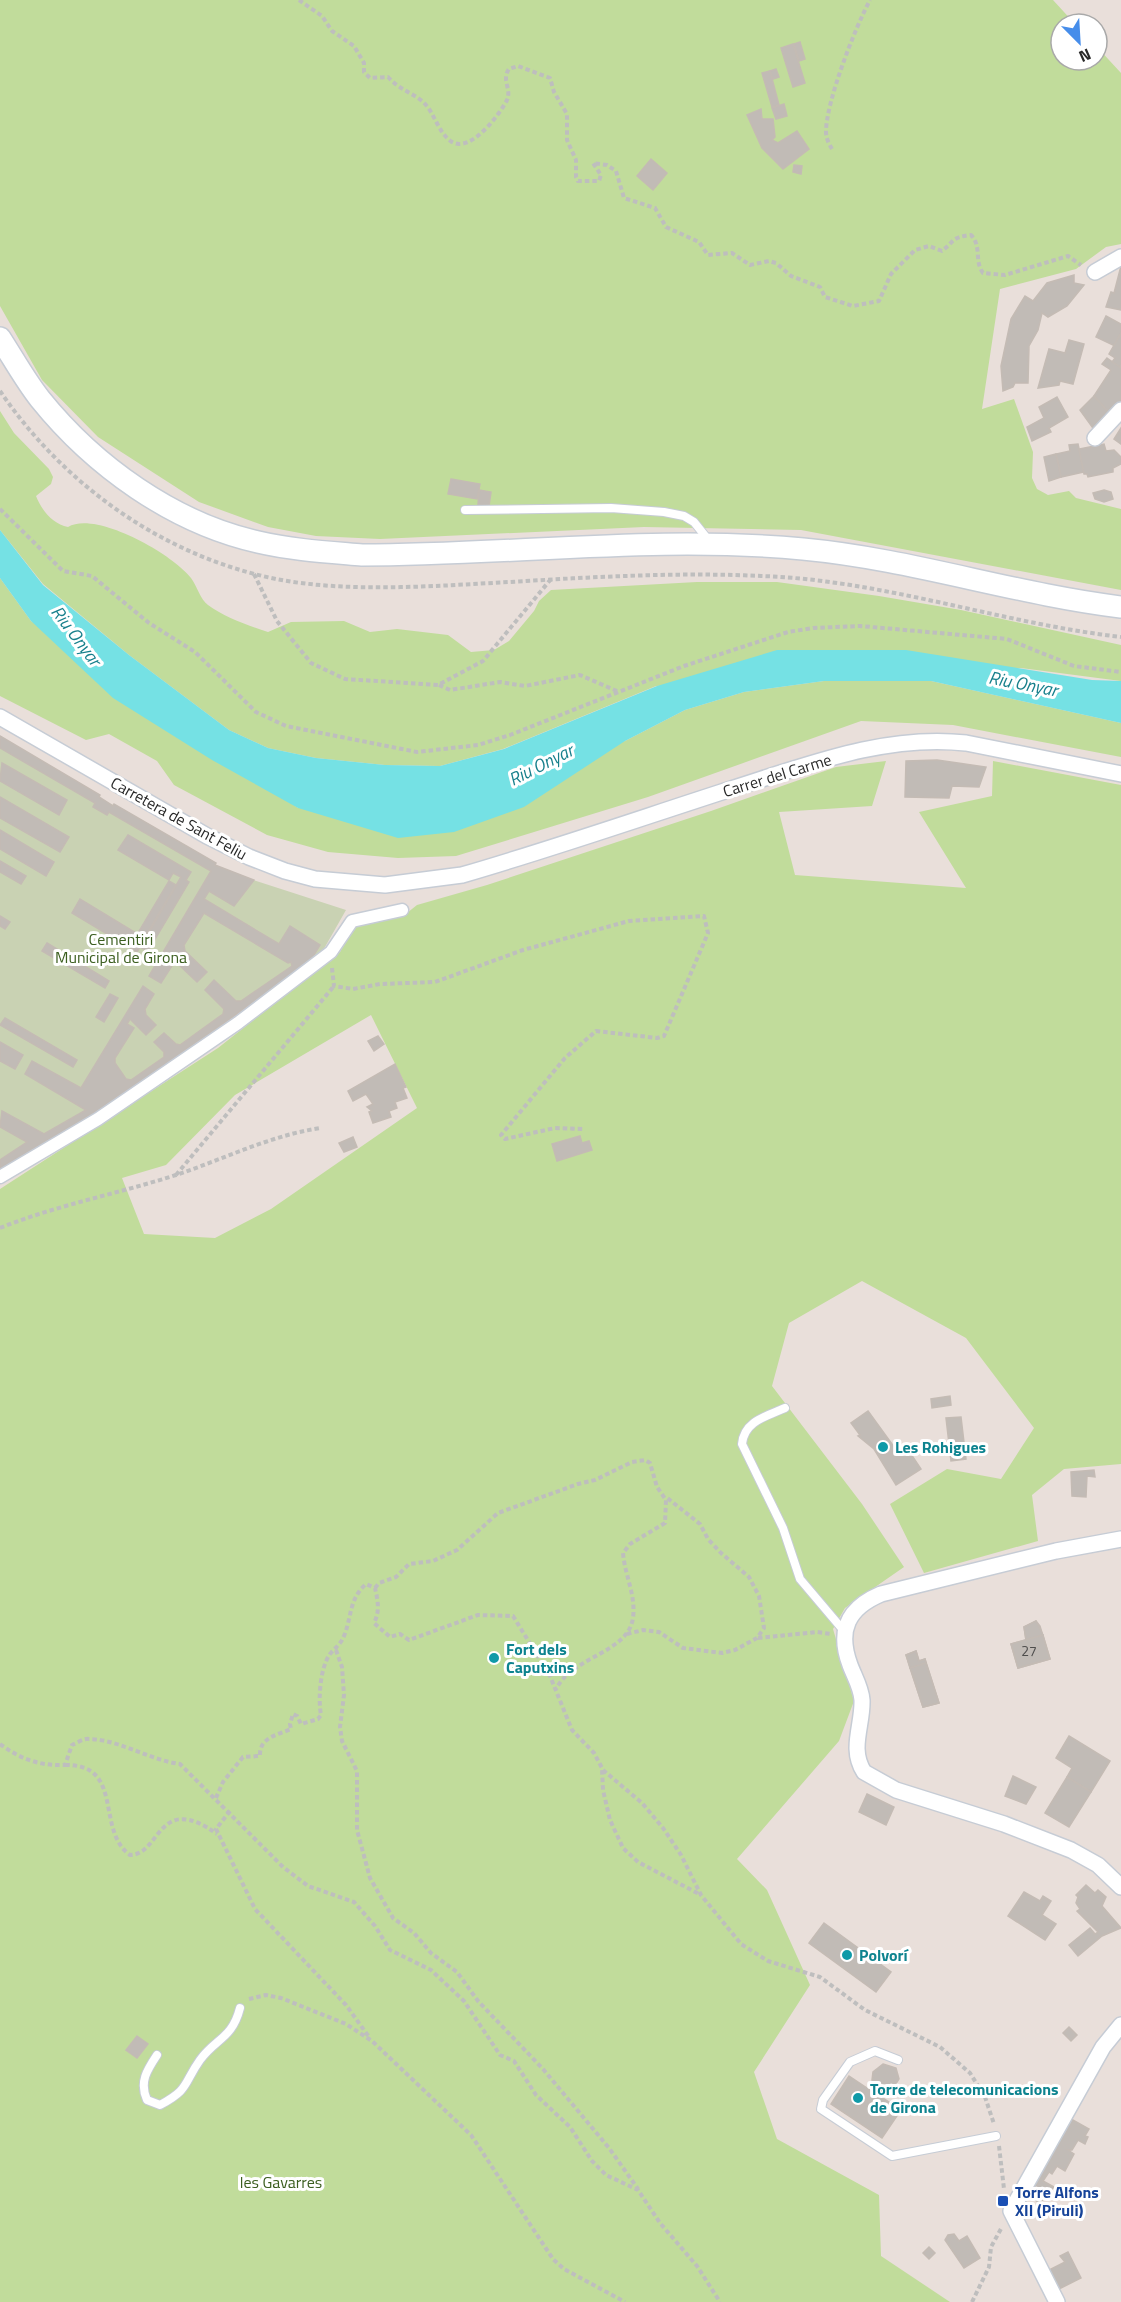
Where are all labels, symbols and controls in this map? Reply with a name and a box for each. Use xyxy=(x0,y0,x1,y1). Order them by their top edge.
north arrow xyxy=(1049,12,1109,72)
text: N xyxy=(1075,42,1095,69)
water label: Riu Onyar xyxy=(45,600,109,673)
water label: Riu Onyar xyxy=(986,664,1062,704)
water label: Riu Onyar xyxy=(504,736,580,792)
street label: Carrer del Carme xyxy=(720,747,834,803)
street label: Carretera de Sant Feliu xyxy=(106,770,252,866)
park label: Cementiri Municipal de Girona xyxy=(55,927,187,969)
place label: Les Rohigues xyxy=(895,1435,986,1459)
marker: Les Rohigues xyxy=(876,1440,890,1454)
place label: Fort dels Caputxins xyxy=(506,1637,574,1679)
house number: 27 xyxy=(1021,1640,1037,1661)
marker: Fort dels Caputxins xyxy=(487,1651,501,1665)
place label: Polvorí xyxy=(859,1943,910,1967)
marker: Polvorí xyxy=(840,1948,854,1962)
place label: Torre de telecomunicacions de Girona xyxy=(870,2077,1059,2119)
marker: Torre de telecomunicacions de Girona xyxy=(851,2091,865,2105)
park label: les Gavarres xyxy=(240,2170,322,2194)
place label: Torre Alfons XII (Piruli) xyxy=(1015,2180,1099,2222)
marker: Torre Alfons XII (Piruli) xyxy=(996,2194,1010,2208)

